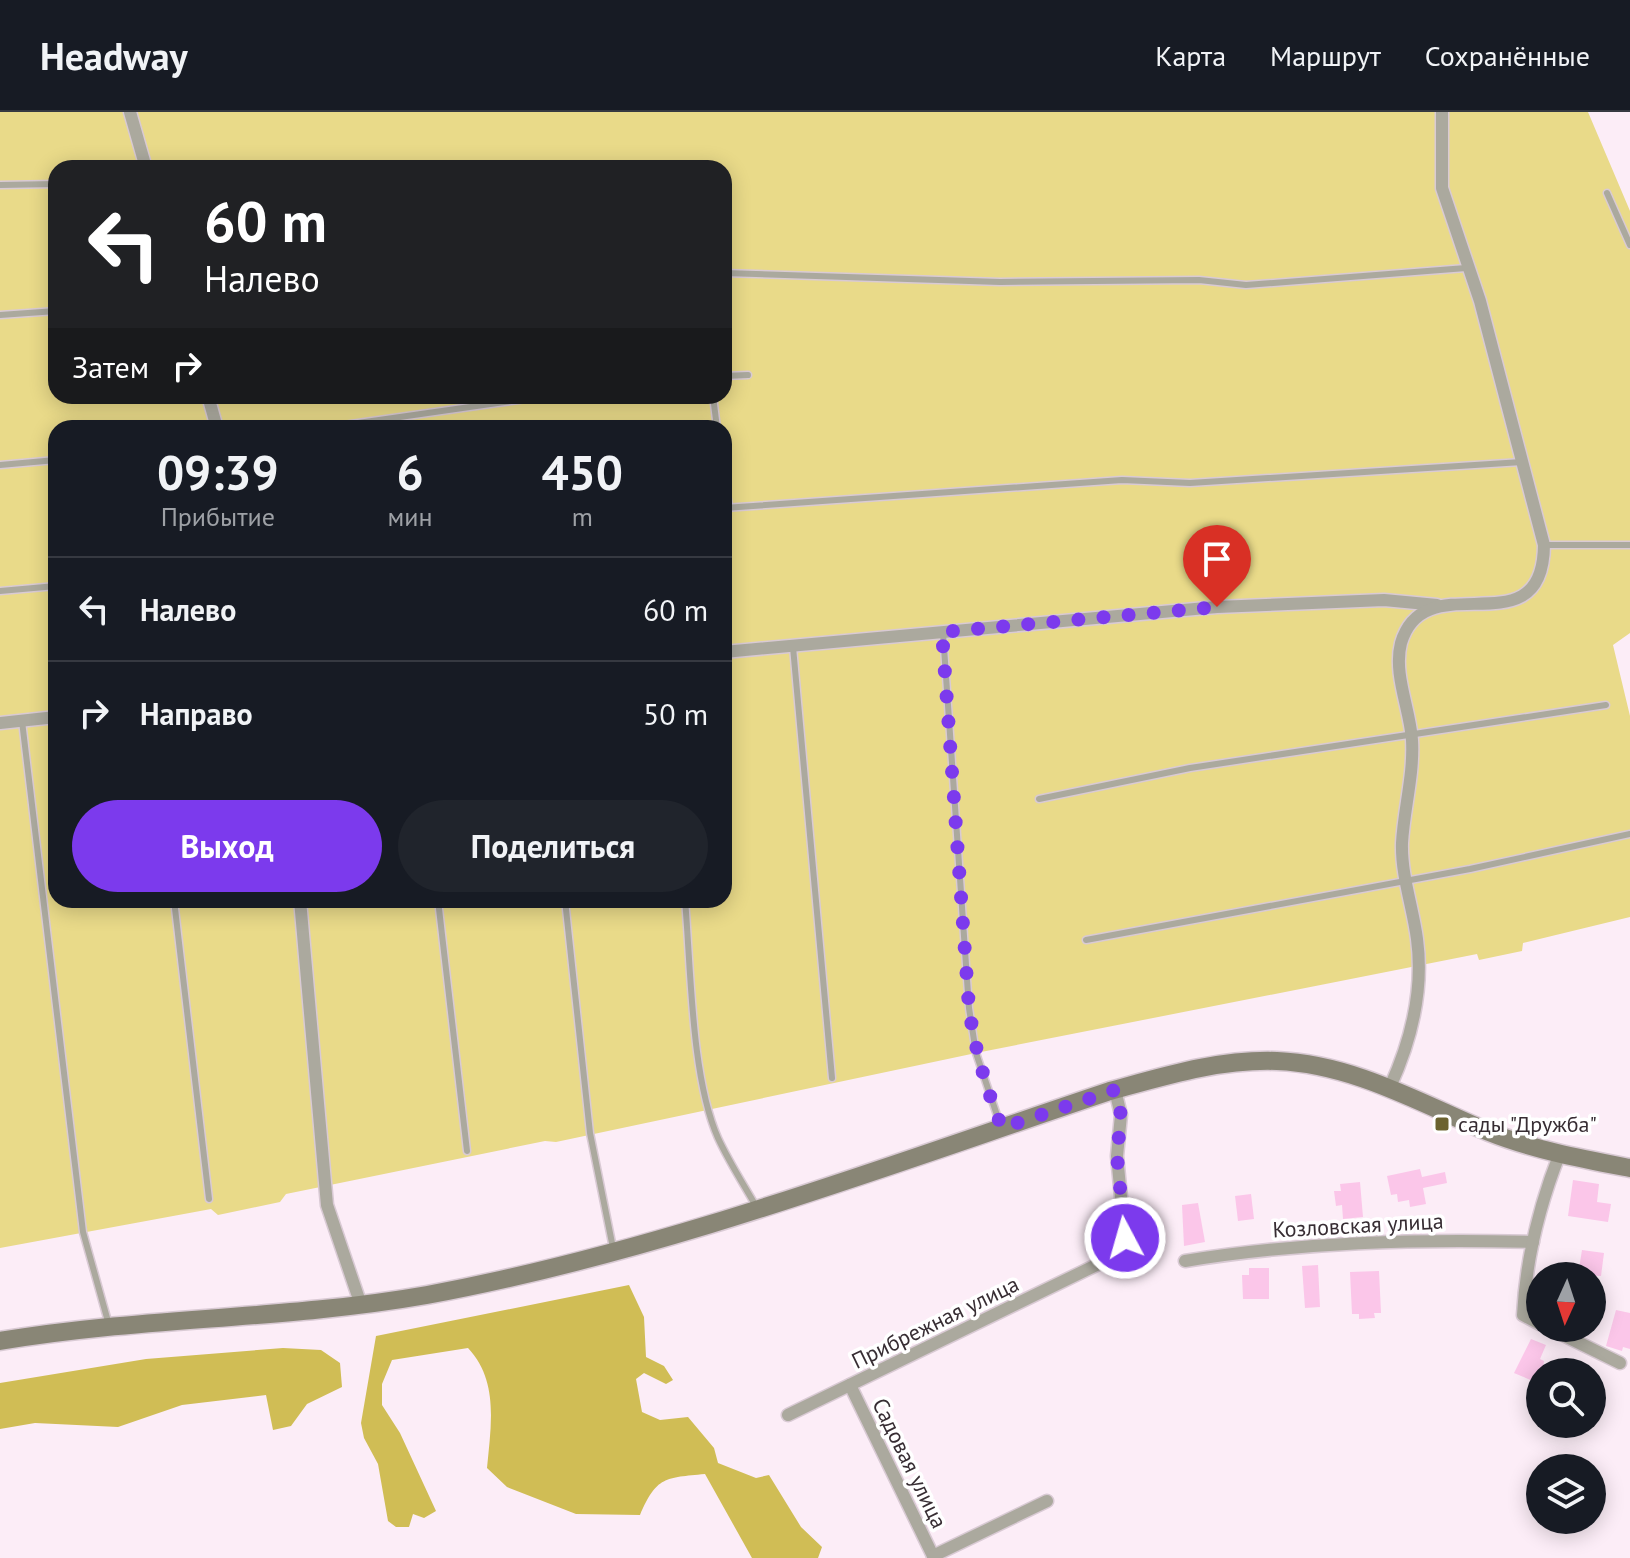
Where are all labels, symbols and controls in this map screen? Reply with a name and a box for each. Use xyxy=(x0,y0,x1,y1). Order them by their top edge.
text: Headway xyxy=(40,31,188,80)
text: Карта xyxy=(1155,37,1226,74)
text: Маршрут xyxy=(1270,37,1381,74)
text: Сохранённые xyxy=(1425,37,1590,74)
text: 60 m xyxy=(204,185,327,257)
icon: left xyxy=(72,192,176,296)
text: Налево xyxy=(204,255,320,302)
icon: right xyxy=(165,344,209,388)
text: Затем xyxy=(72,347,149,386)
text: 09:39 xyxy=(157,441,279,503)
text: 6 xyxy=(396,441,424,503)
text: 450 xyxy=(541,441,623,503)
text: Прибытие xyxy=(161,500,275,533)
text: мин xyxy=(388,500,433,533)
text: m xyxy=(572,500,593,533)
pin xyxy=(1183,525,1251,607)
icon: arrive xyxy=(1195,537,1239,581)
icon: left xyxy=(72,587,116,631)
text: Налево xyxy=(140,590,236,629)
text: 60 m xyxy=(643,590,708,629)
icon: right xyxy=(72,691,116,735)
text: Направо xyxy=(140,694,253,733)
text: 50 m xyxy=(643,694,708,733)
button: Выход xyxy=(72,800,382,892)
button: Поделиться xyxy=(398,800,708,892)
place label: сады "Дружба" xyxy=(1458,1110,1597,1138)
marker: сады "Дружба" xyxy=(1433,1115,1451,1133)
position arrow xyxy=(1083,1196,1167,1280)
street label: Козловская улица xyxy=(1272,1207,1444,1243)
north arrow xyxy=(1526,1262,1606,1342)
map controls xyxy=(1526,1262,1606,1534)
street label: Прибрежная улица xyxy=(847,1269,1023,1375)
button: search xyxy=(1526,1358,1606,1438)
street label: Садовая улица xyxy=(866,1393,954,1533)
button: layers xyxy=(1526,1454,1606,1534)

